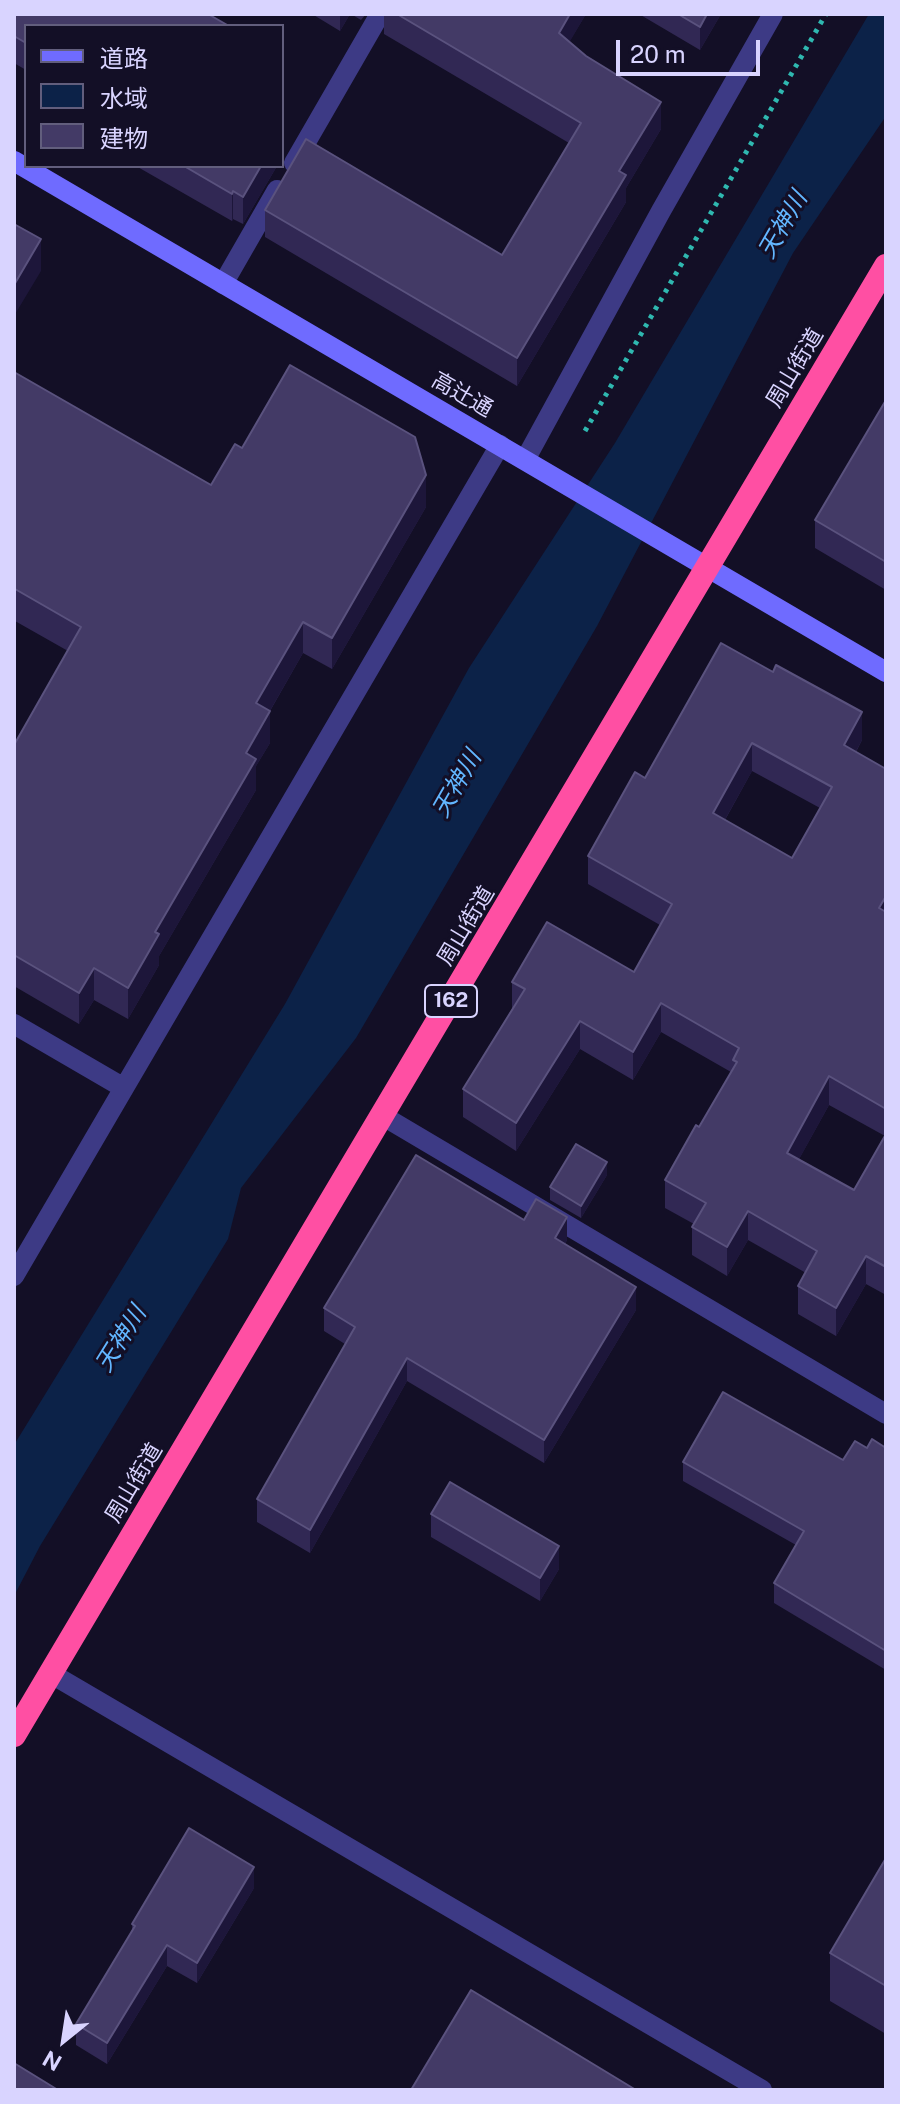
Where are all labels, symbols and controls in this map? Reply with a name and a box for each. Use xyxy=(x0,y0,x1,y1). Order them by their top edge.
legend xyxy=(24,24,284,168)
scale bar xyxy=(620,24,764,74)
text: 20 m xyxy=(630,40,686,68)
text: 道路 xyxy=(100,44,148,72)
text: 水域 xyxy=(100,84,148,112)
text: 建物 xyxy=(100,124,148,152)
water label: 天神川 xyxy=(753,187,813,263)
street label: 周山街道 xyxy=(761,323,829,413)
street label: 高辻通 xyxy=(427,367,497,423)
water label: 天神川 xyxy=(427,746,487,822)
street label: 周山街道 xyxy=(432,881,500,971)
road number: 162 xyxy=(425,985,477,1017)
water label: 天神川 xyxy=(90,1301,152,1377)
street label: 周山街道 xyxy=(100,1438,168,1528)
north arrow xyxy=(24,2000,104,2080)
text: N xyxy=(38,2045,66,2076)

